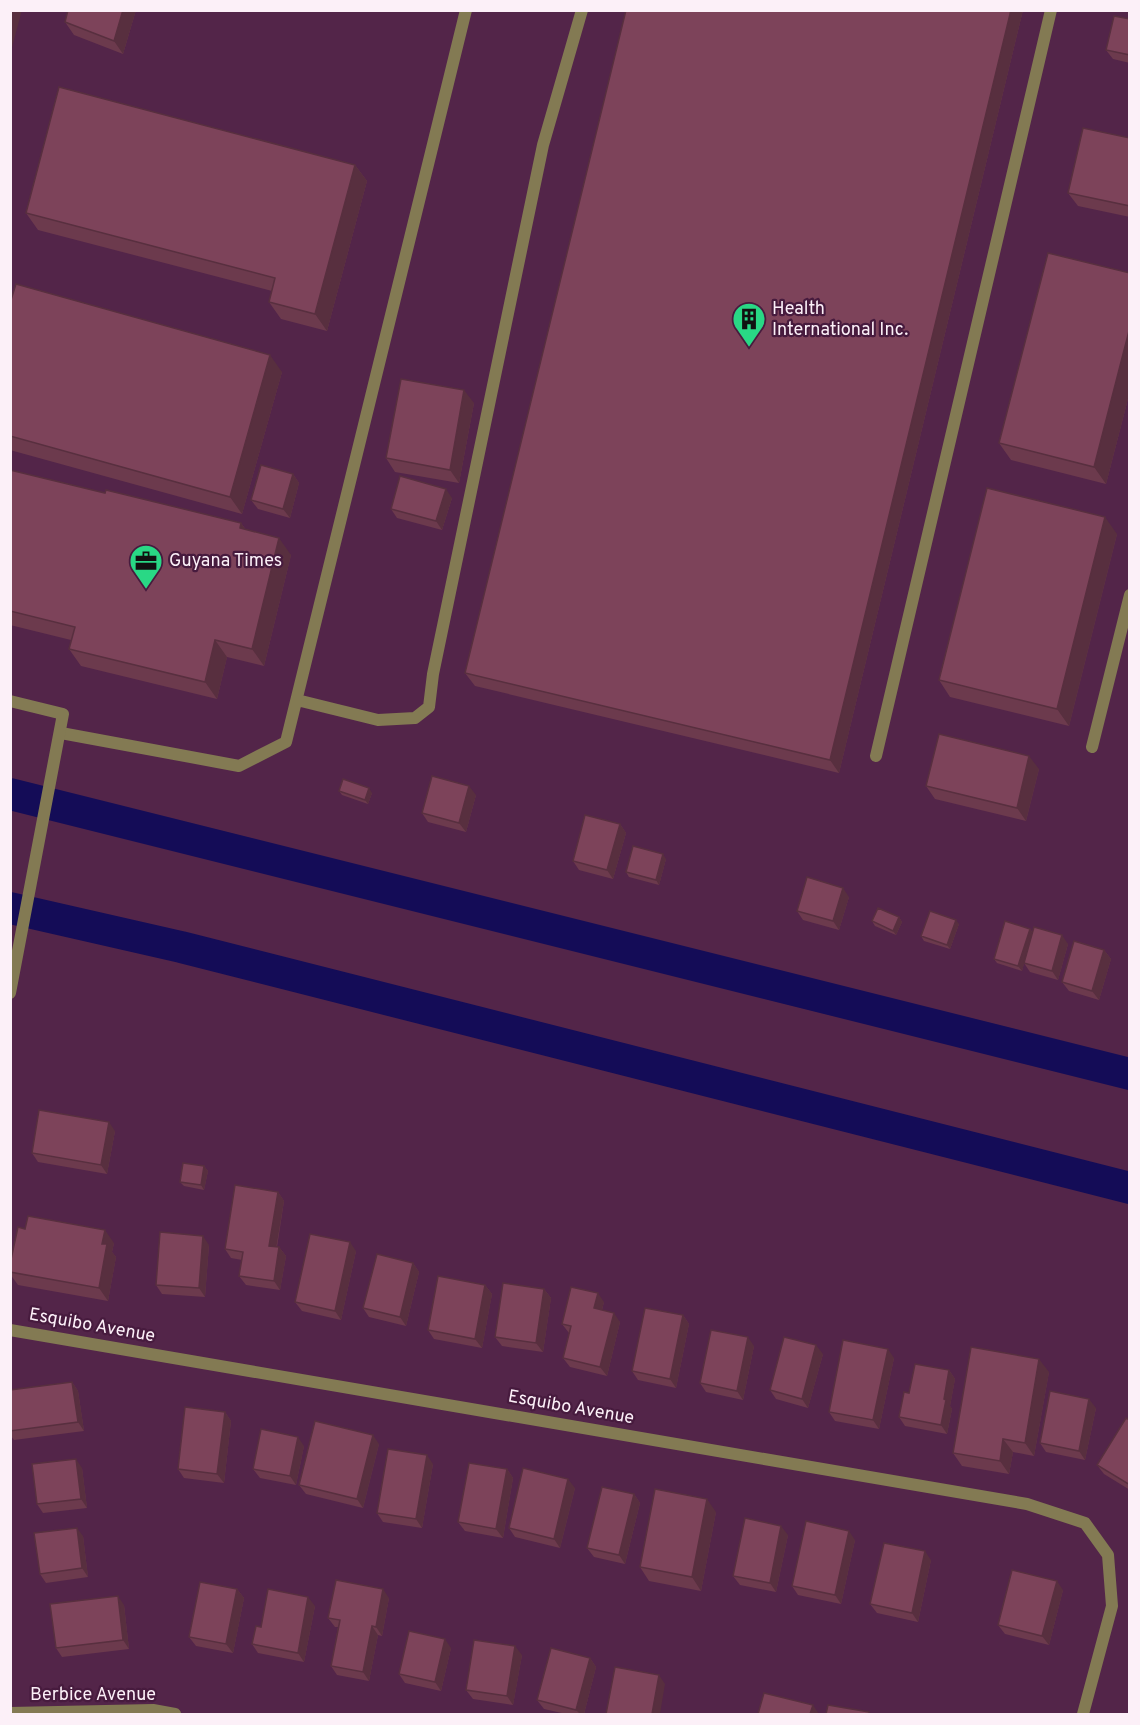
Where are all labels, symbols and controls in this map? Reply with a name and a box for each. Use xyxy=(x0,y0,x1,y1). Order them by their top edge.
place label: Health International Inc. xyxy=(772,298,908,342)
building icon: Health International Inc. xyxy=(731,301,767,348)
office icon: Guyana Times xyxy=(128,543,164,590)
place label: Guyana Times xyxy=(169,550,282,573)
street label: Esquibo Avenue xyxy=(27,1304,157,1348)
street label: Esquibo Avenue xyxy=(506,1386,636,1430)
street label: Berbice Avenue xyxy=(30,1684,156,1707)

